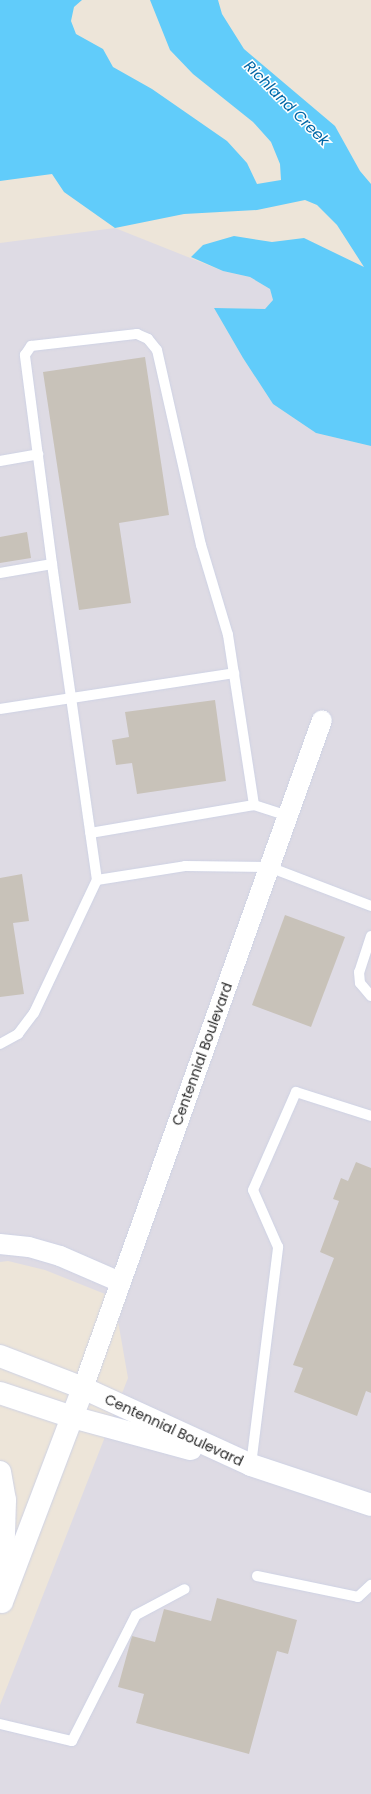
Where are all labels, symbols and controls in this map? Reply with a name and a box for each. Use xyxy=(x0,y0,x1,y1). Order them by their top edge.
water label: Richland Creek xyxy=(241,57,333,149)
street label: Centennial Boulevard xyxy=(168,980,236,1128)
street label: Centennial Boulevard xyxy=(102,1391,246,1469)

